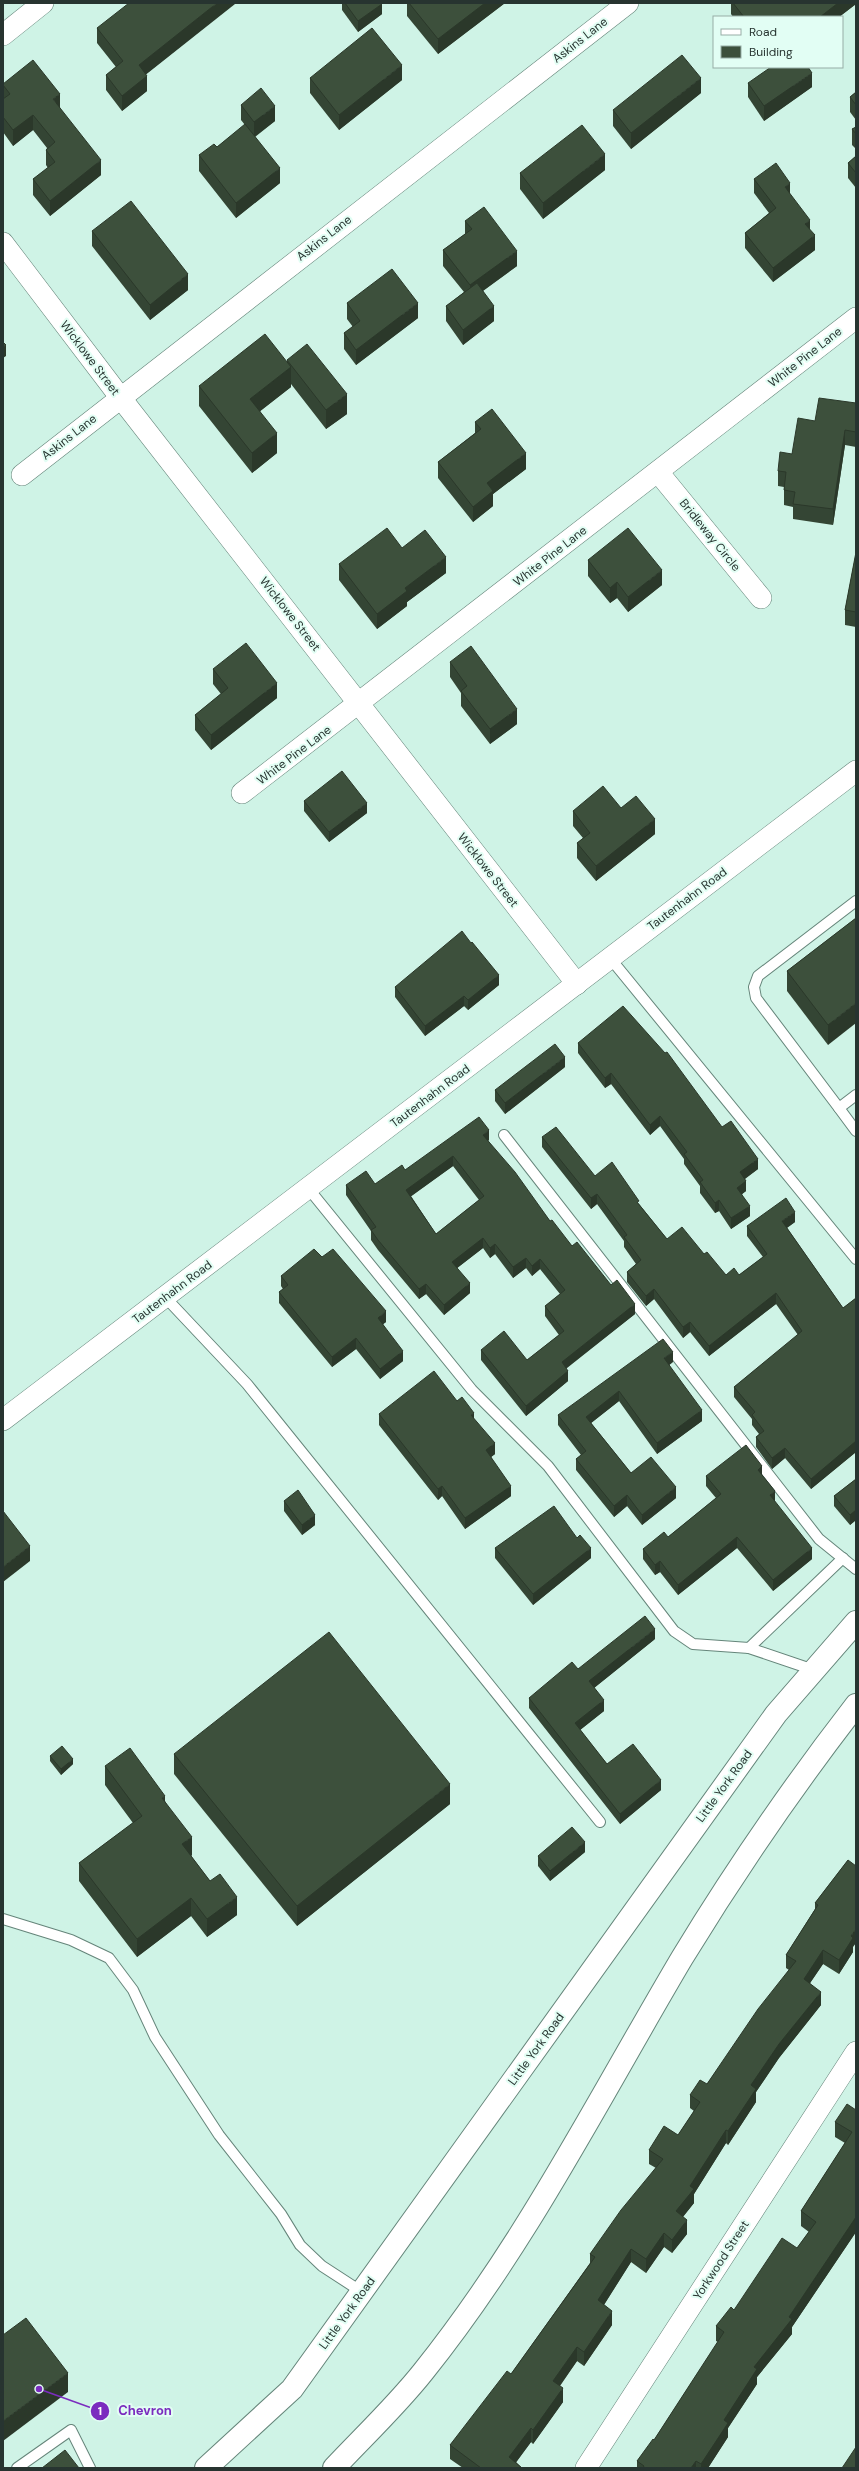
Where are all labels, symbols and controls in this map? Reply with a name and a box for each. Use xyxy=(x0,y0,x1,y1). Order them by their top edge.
street label: Askins Lane xyxy=(549,13,611,66)
legend xyxy=(713,16,843,68)
text: Road xyxy=(749,24,777,40)
text: Building xyxy=(749,44,793,60)
street label: Askins Lane xyxy=(293,211,355,264)
street label: Wicklowe Street xyxy=(57,317,124,399)
street label: White Pine Lane xyxy=(765,323,845,391)
street label: Askins Lane xyxy=(38,410,100,463)
street label: Bridleway Circle xyxy=(676,496,744,575)
street label: White Pine Lane xyxy=(510,522,590,590)
street label: Wicklowe Street xyxy=(256,574,324,655)
street label: White Pine Lane xyxy=(254,722,335,788)
street label: Wicklowe Street xyxy=(454,830,522,911)
street label: Tautenhahn Road xyxy=(644,864,730,934)
street label: Tautenhahn Road xyxy=(387,1061,473,1131)
street label: Tautenhahn Road xyxy=(129,1257,215,1327)
street label: Little York Road xyxy=(692,1747,756,1825)
street label: Little York Road xyxy=(504,2010,568,2088)
street label: Yorkwood Street xyxy=(689,2217,753,2303)
street label: Little York Road xyxy=(315,2274,379,2352)
callout: Chevron xyxy=(90,2398,180,2423)
text: Chevron xyxy=(118,2402,172,2419)
text: 1 xyxy=(98,2403,102,2419)

